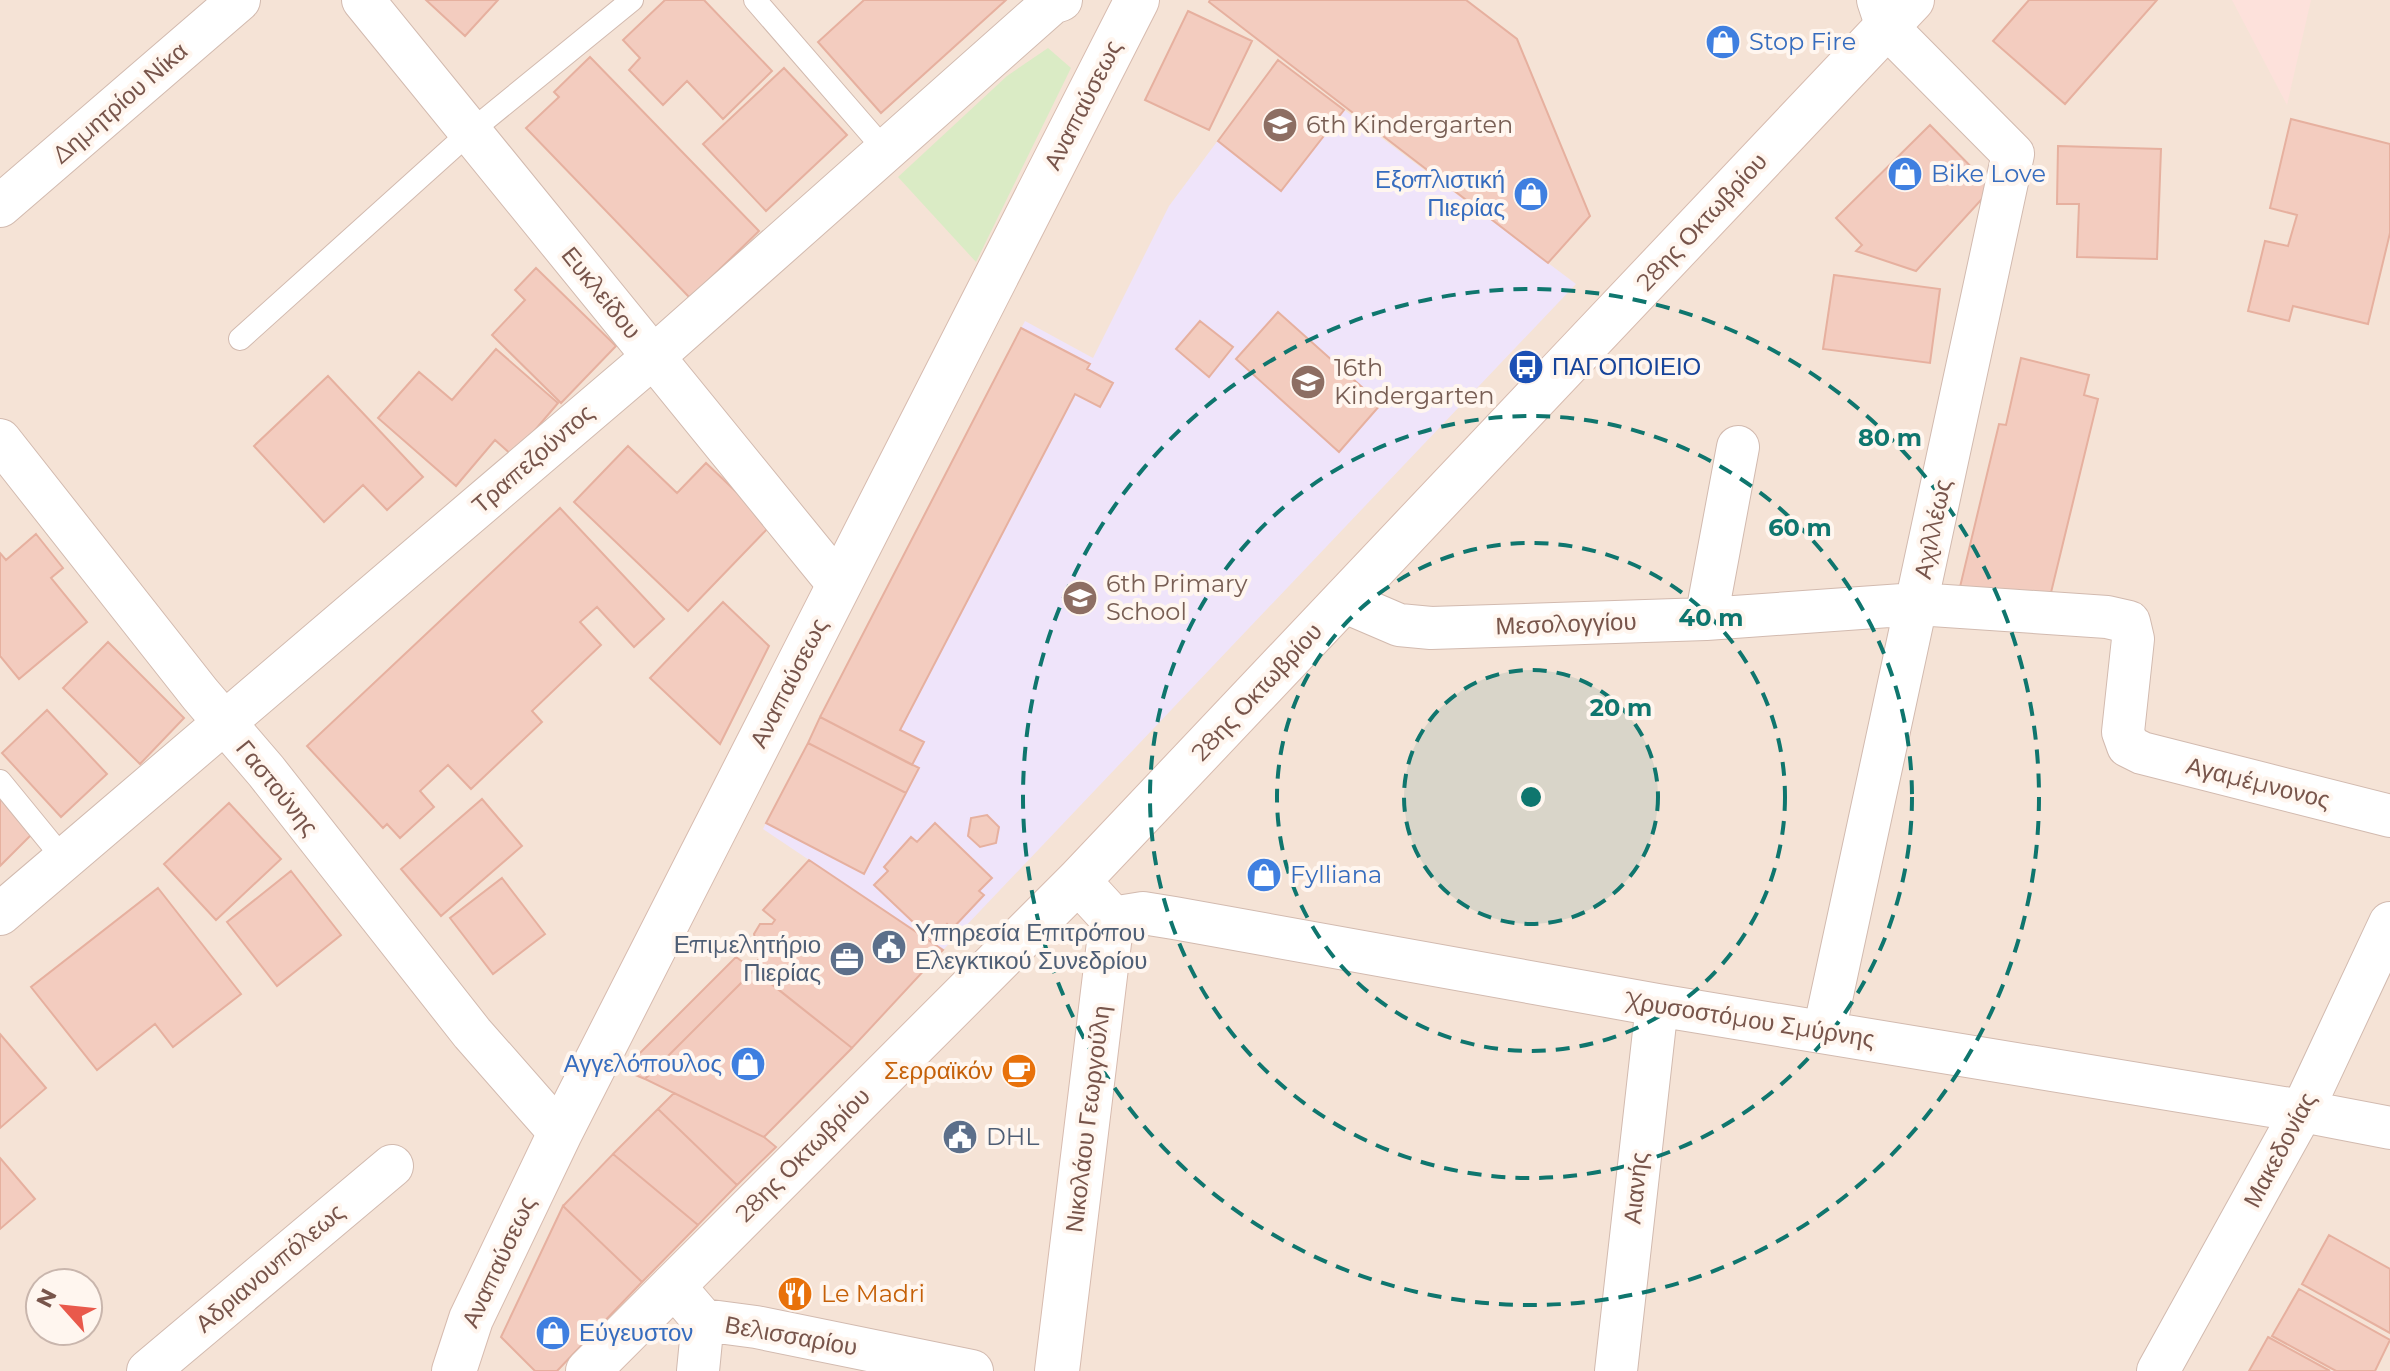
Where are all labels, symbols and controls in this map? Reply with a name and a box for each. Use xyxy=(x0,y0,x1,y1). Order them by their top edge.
shop icon: Stop Fire xyxy=(1704,23,1742,61)
place label: Stop Fire xyxy=(1749,27,1856,56)
street label: Αναπαύσεως xyxy=(1037,35,1128,174)
street label: Δημητρίου Νίκα xyxy=(46,36,193,169)
school or university icon: 6th Kindergarten xyxy=(1261,106,1299,144)
place label: 6th Kindergarten xyxy=(1306,110,1513,139)
street label: 28ης Οκτωβρίου xyxy=(1630,147,1773,297)
shop icon: Bike Love xyxy=(1886,155,1924,193)
place label: Bike Love xyxy=(1931,159,2046,188)
place label: Εξοπλιστική Πιερίας xyxy=(1375,165,1505,222)
shop icon: Εξοπλιστική Πιερίας xyxy=(1512,175,1550,213)
street label: Ευκλείδου xyxy=(556,241,647,345)
bus stop icon: ΠΑΓΟΠΟΙΕΙΟ xyxy=(1507,348,1545,386)
place label: ΠΑΓΟΠΟΙΕΙΟ xyxy=(1552,352,1701,381)
place label: 16th Kindergarten xyxy=(1334,353,1494,410)
school or university icon: 16th Kindergarten xyxy=(1289,363,1327,401)
street label: Τραπεζούντος xyxy=(466,398,599,519)
text: 80 m xyxy=(1858,423,1922,452)
street label: Αχιλλέως xyxy=(1908,476,1957,581)
text: 60 m xyxy=(1768,513,1832,542)
place label: 6th Primary School xyxy=(1106,569,1248,626)
school or university icon: 6th Primary School xyxy=(1061,579,1099,617)
text: 40 m xyxy=(1679,603,1743,632)
street label: Μεσολογγίου xyxy=(1495,607,1637,640)
street label: Αναπαύσεως xyxy=(743,613,834,752)
street label: 28ης Οκτωβρίου xyxy=(1185,617,1328,767)
text: 20 m xyxy=(1590,693,1652,722)
street label: Γαστούνης xyxy=(230,734,325,841)
street label: Αγαμέμνονος xyxy=(2183,751,2333,814)
centre of rings xyxy=(1517,783,1545,811)
shop icon: Fylliana xyxy=(1245,856,1283,894)
place label: Fylliana xyxy=(1290,860,1382,889)
place label: Υπηρεσία Επιτρόπου Ελεγκτικού Συνεδρίου xyxy=(915,918,1147,975)
public building icon: Υπηρεσία Επιτρόπου Ελεγκτικού Συνεδρίου xyxy=(870,928,908,966)
place label: Επιμελητήριο Πιερίας xyxy=(674,930,821,987)
office icon: Επιμελητήριο Πιερίας xyxy=(828,940,866,978)
street label: Χρυσοστόμου Σμύρνης xyxy=(1622,985,1877,1053)
street label: Νικολάου Γεωργούλη xyxy=(1059,1004,1116,1234)
shop icon: Αγγελόπουλος xyxy=(729,1045,767,1083)
place label: Αγγελόπουλος xyxy=(564,1049,722,1078)
cafe icon: Σερραϊκόν xyxy=(1000,1052,1038,1090)
place label: Σερραϊκόν xyxy=(884,1056,993,1085)
street label: 28ης Οκτωβρίου xyxy=(729,1081,876,1228)
street label: Μακεδονίας xyxy=(2237,1087,2322,1212)
public building icon: DHL xyxy=(941,1118,979,1156)
place label: DHL xyxy=(986,1122,1039,1151)
street label: Αιανής xyxy=(1617,1151,1654,1225)
street label: Αναπαύσεως xyxy=(455,1191,542,1332)
street label: Αδριανουπόλεως xyxy=(189,1197,350,1338)
north arrow xyxy=(24,1267,104,1347)
restaurant icon: Le Madri xyxy=(776,1275,814,1313)
place label: Le Madri xyxy=(821,1279,925,1308)
text: N xyxy=(31,1284,63,1312)
street label: Βελισσαρίου xyxy=(723,1310,860,1361)
shop icon: Εύγευστον xyxy=(534,1314,572,1352)
place label: Εύγευστον xyxy=(579,1318,693,1347)

